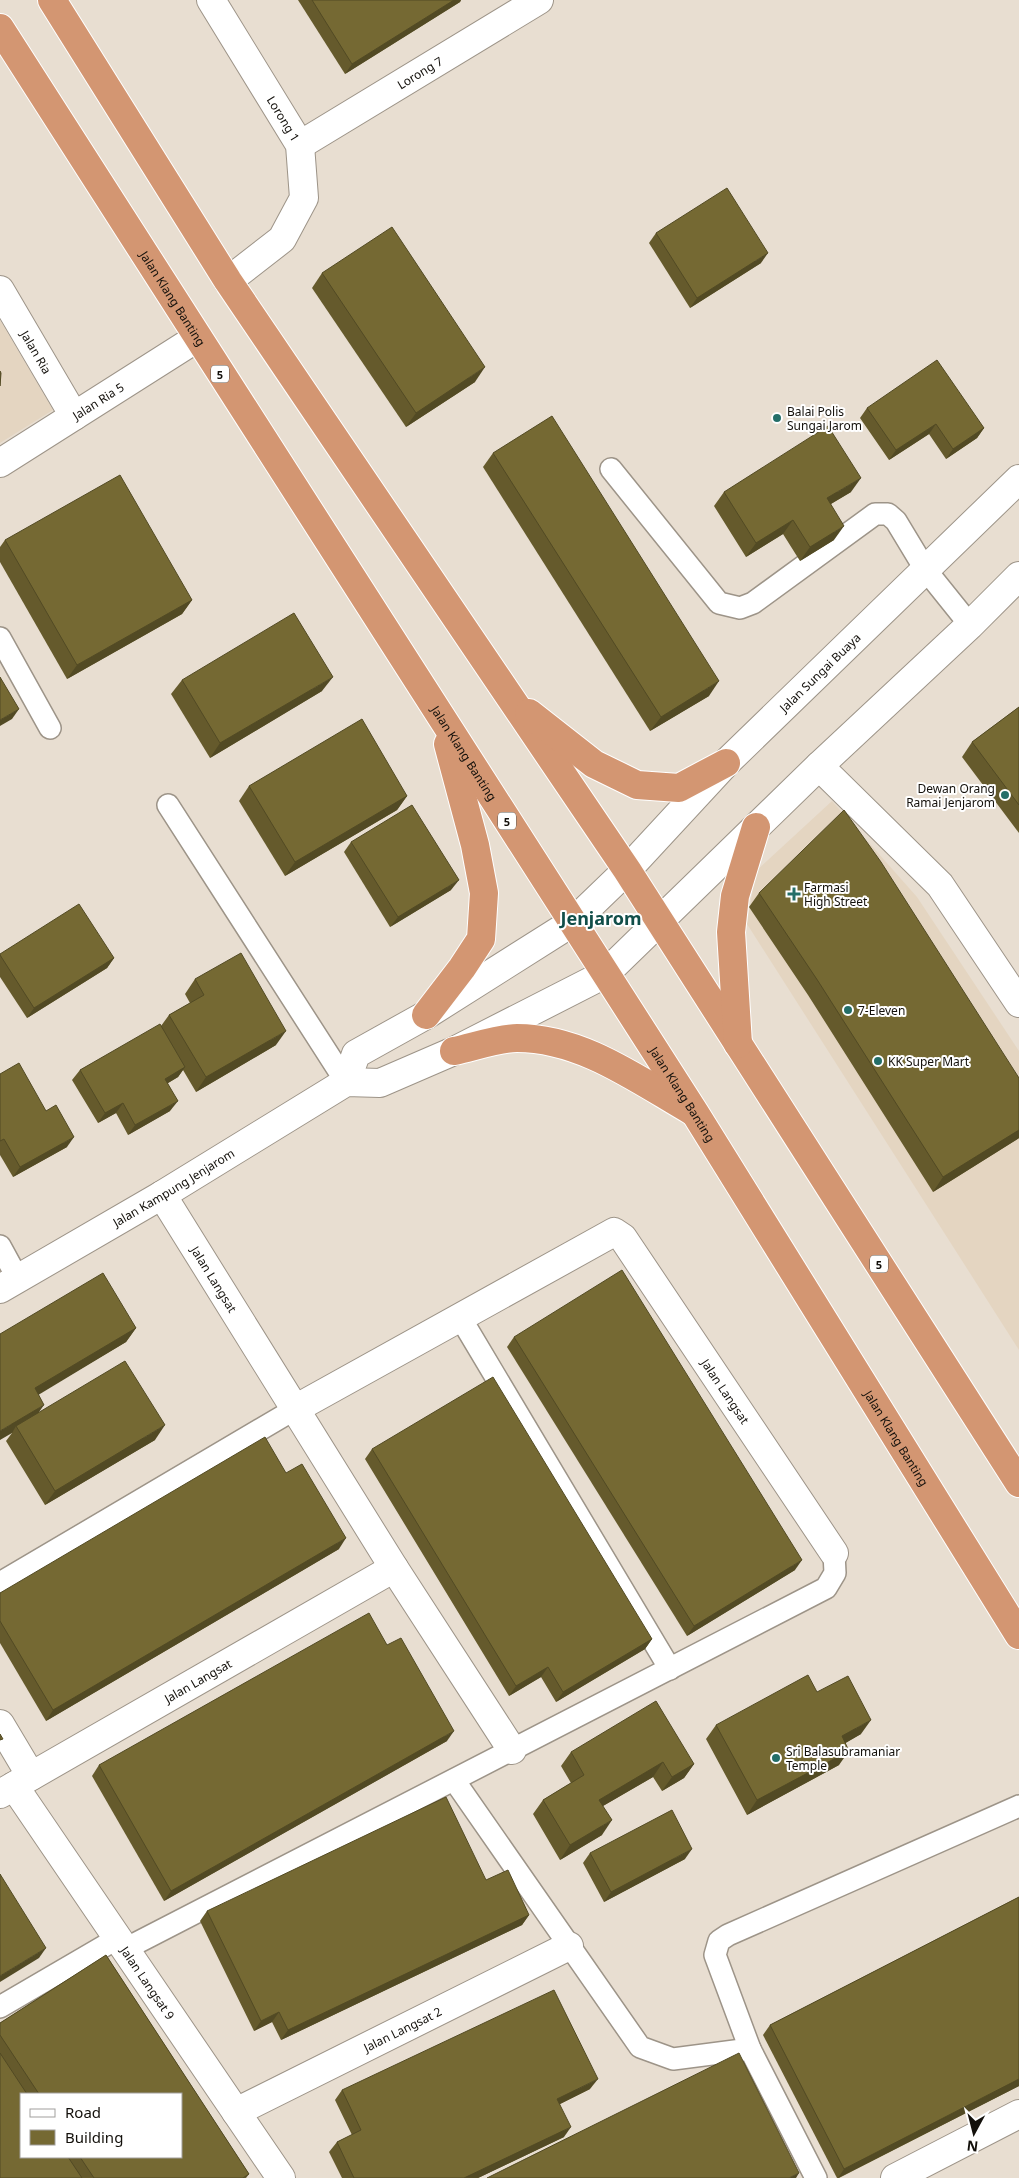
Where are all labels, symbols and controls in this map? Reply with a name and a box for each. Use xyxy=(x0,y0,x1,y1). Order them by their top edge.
street label: Lorong 7 xyxy=(394,52,446,93)
street label: Lorong 1 xyxy=(263,93,304,144)
street label: Jalan Klang Banting xyxy=(136,247,210,349)
street label: Jalan Ria xyxy=(17,326,56,377)
road number: 5 xyxy=(211,366,229,382)
street label: Jalan Ria 5 xyxy=(68,378,127,424)
place label: Balai Polis Sungai Jarom xyxy=(787,403,862,434)
marker: Balai Polis Sungai Jarom xyxy=(771,412,783,424)
street label: Jalan Sungai Buaya xyxy=(775,629,864,716)
street label: Jalan Klang Banting xyxy=(427,701,501,804)
place label: Dewan Orang Ramai Jenjarom xyxy=(906,780,995,811)
marker: Dewan Orang Ramai Jenjarom xyxy=(999,789,1011,801)
road number: 5 xyxy=(498,812,516,829)
place label: Farmasi High Street xyxy=(804,879,868,910)
marker: Farmasi High Street xyxy=(788,888,800,900)
district label: Jenjarom xyxy=(558,906,642,930)
place label: 7-Eleven xyxy=(858,1002,905,1019)
marker: 7-Eleven xyxy=(842,1004,854,1016)
street label: Jalan Klang Banting xyxy=(646,1042,719,1145)
place label: KK Super Mart xyxy=(888,1053,970,1070)
marker: KK Super Mart xyxy=(872,1055,884,1067)
street label: Jalan Kampung Jenjarom xyxy=(109,1144,237,1231)
street label: Jalan Langsat xyxy=(187,1242,242,1316)
road number: 5 xyxy=(870,1256,888,1272)
street label: Jalan Langsat xyxy=(697,1354,754,1428)
street label: Jalan Klang Banting xyxy=(860,1386,933,1489)
street label: Jalan Langsat xyxy=(160,1654,235,1707)
place label: Sri Balasubramaniar Temple xyxy=(786,1743,900,1774)
marker: Sri Balasubramaniar Temple xyxy=(770,1752,782,1764)
street label: Jalan Langsat 9 xyxy=(116,1942,179,2023)
street label: Jalan Langsat 2 xyxy=(360,2002,444,2056)
legend xyxy=(20,2093,182,2158)
text: Road xyxy=(65,2102,101,2122)
north arrow xyxy=(949,2108,999,2158)
text: Building xyxy=(65,2127,123,2147)
text: N xyxy=(966,2136,979,2157)

